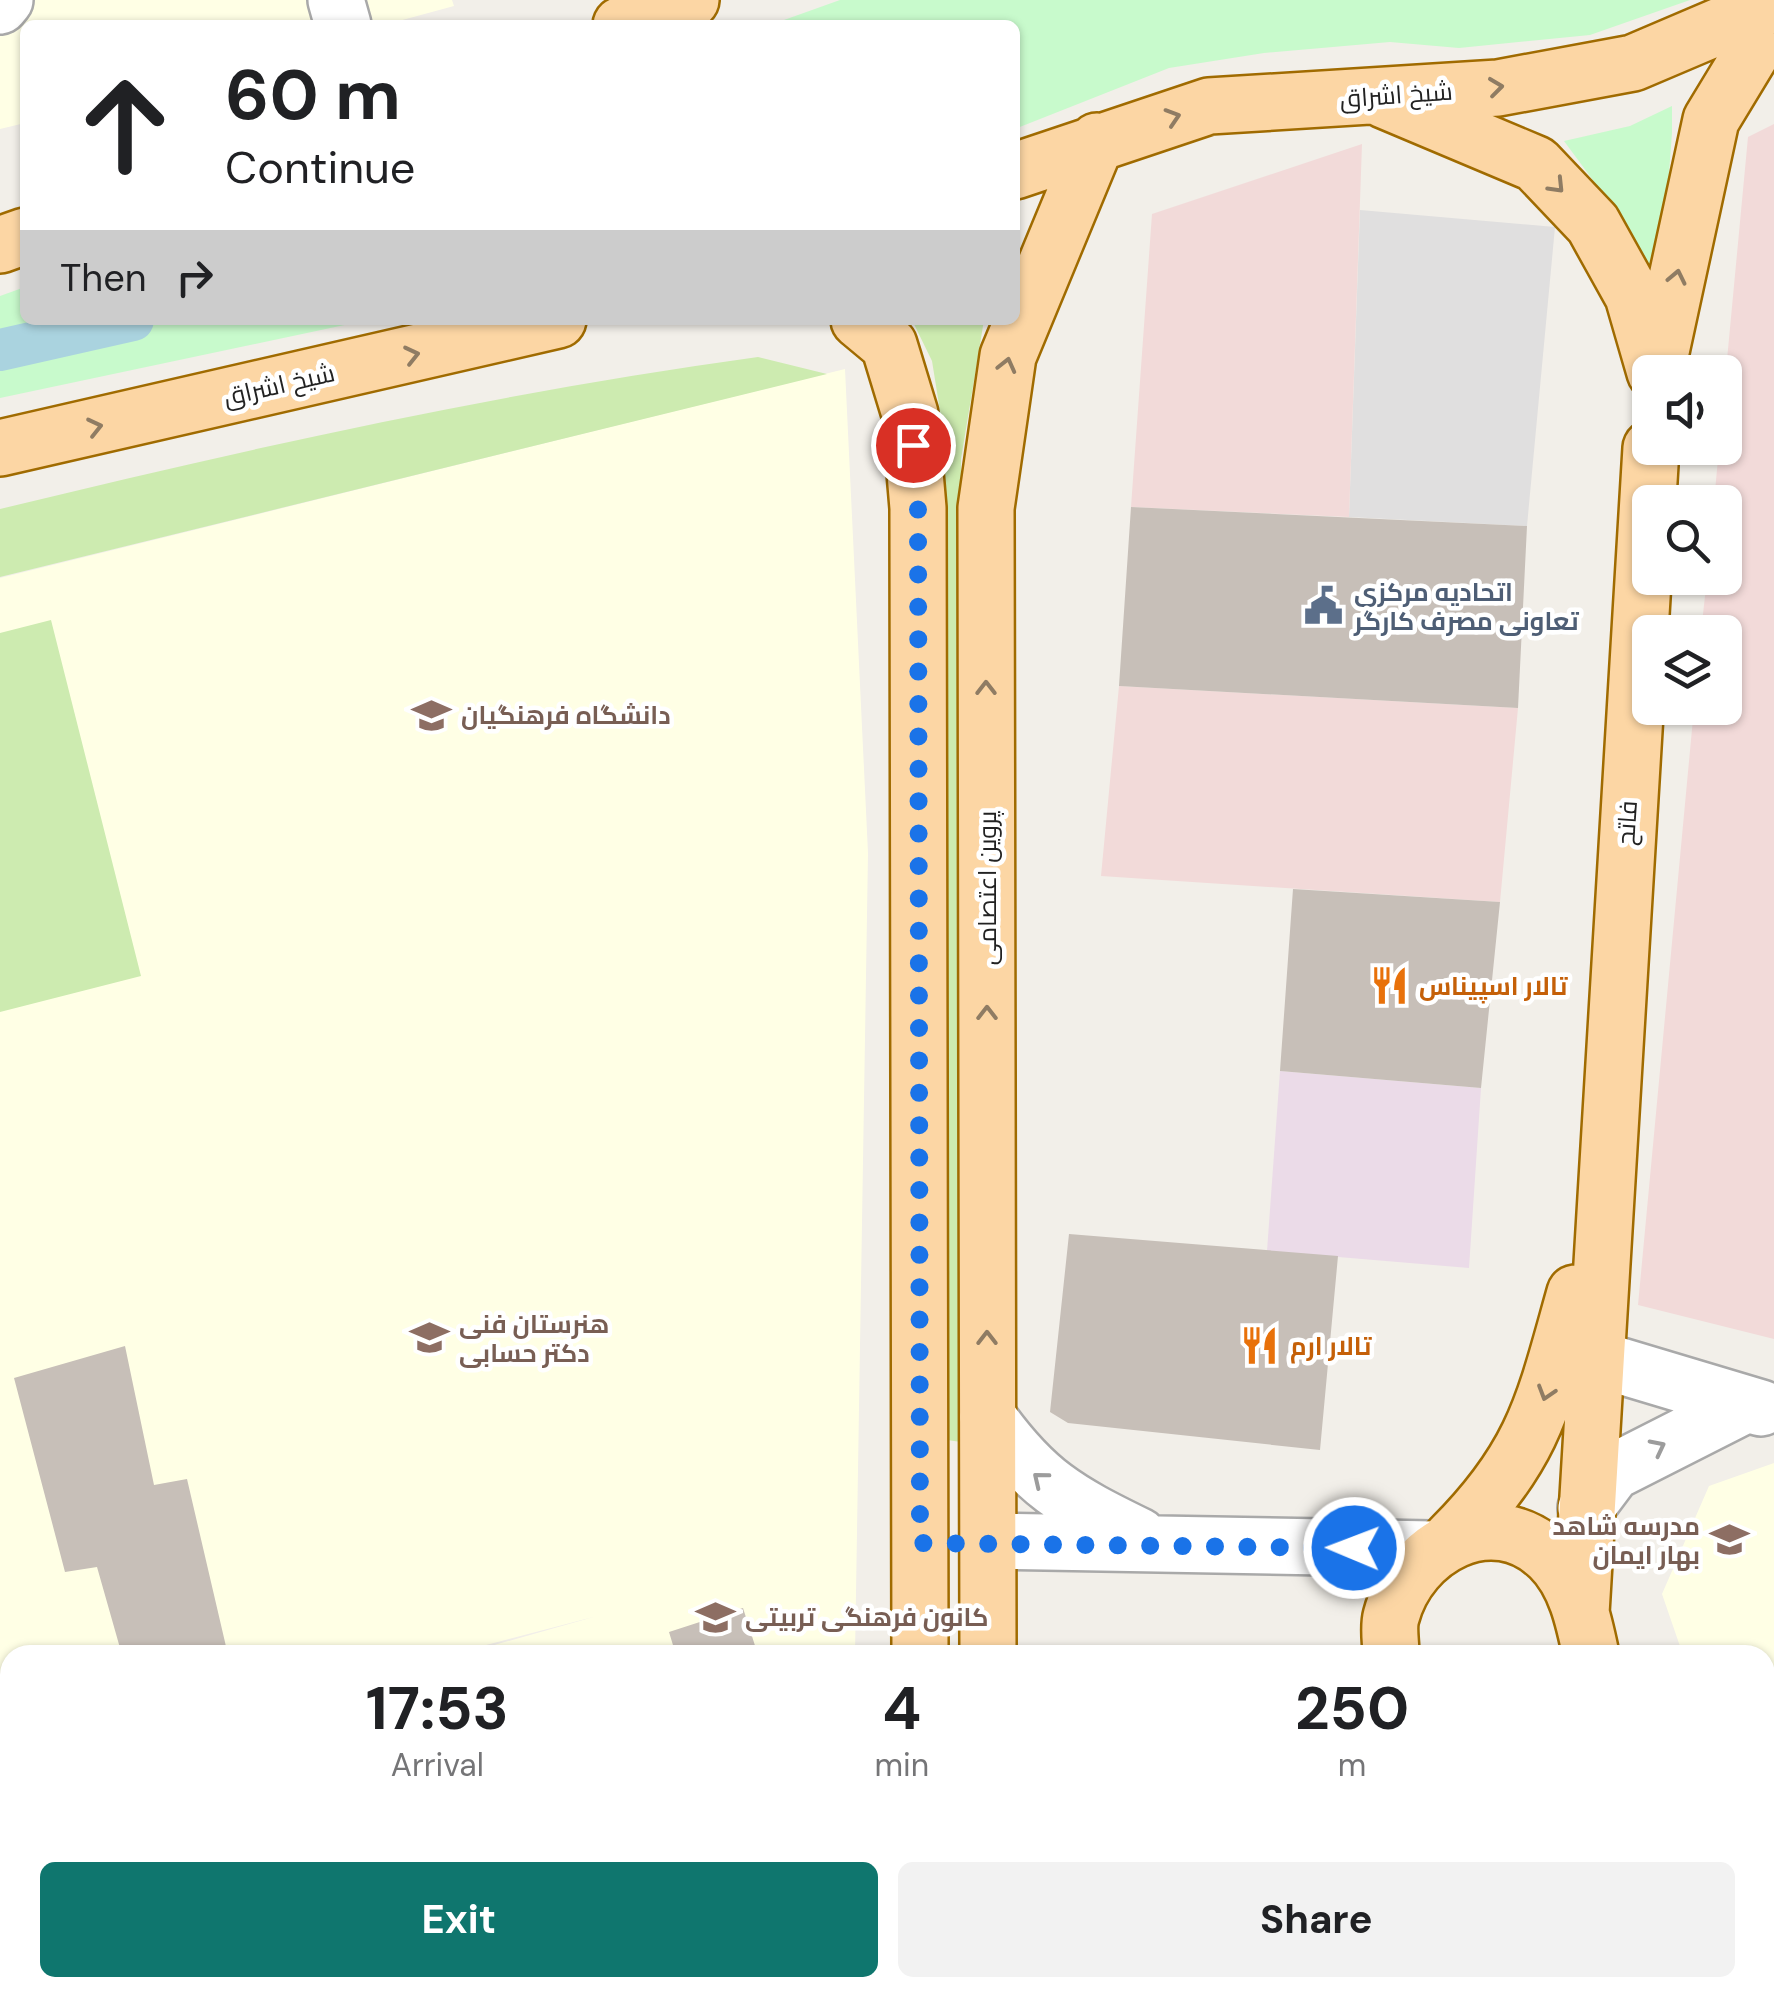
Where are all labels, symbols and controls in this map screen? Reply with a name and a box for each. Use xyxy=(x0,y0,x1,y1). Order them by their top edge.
text: 60 m xyxy=(225,50,401,141)
icon: ahead xyxy=(60,60,190,190)
street label: شیخ اشراق xyxy=(1338,75,1454,115)
one-way arrow xyxy=(1488,77,1504,98)
one-way arrow xyxy=(1164,108,1181,129)
text: Continue xyxy=(225,138,415,197)
one-way arrow xyxy=(1545,174,1563,192)
icon: right xyxy=(167,250,222,305)
text: Then xyxy=(60,253,147,303)
one-way arrow xyxy=(1665,269,1686,286)
one-way arrow xyxy=(403,346,420,367)
map controls xyxy=(1632,355,1742,725)
button: sound xyxy=(1632,355,1742,465)
street label: شیخ اشراق xyxy=(220,356,338,414)
one-way arrow xyxy=(995,357,1016,374)
pin xyxy=(871,403,956,488)
one-way arrow xyxy=(86,417,103,438)
icon: arrive xyxy=(886,418,941,473)
button: search xyxy=(1632,485,1742,595)
place label: اتحادیه مرکزی تعاونی مصرف کارگر xyxy=(1353,576,1580,638)
public building icon: اتحادیه مرکزی تعاونی مصرف کارگر xyxy=(1303,585,1345,627)
button: layers xyxy=(1632,615,1742,725)
one-way arrow xyxy=(975,680,997,696)
school or university icon: دانشگاه فرهنگیان xyxy=(410,694,452,736)
place label: دانشگاه فرهنگیان xyxy=(461,699,671,732)
street label: فاتح xyxy=(1609,799,1645,847)
street label: پروین اعتصامی xyxy=(971,811,1004,965)
restaurant icon: تالار اسپیناس xyxy=(1368,965,1410,1007)
place label: تالار اسپیناس xyxy=(1419,970,1568,1004)
one-way arrow xyxy=(976,1005,998,1020)
place label: هنرستان فنی دکتر حسابی xyxy=(459,1308,609,1370)
school or university icon: هنرستان فنی دکتر حسابی xyxy=(408,1317,450,1359)
restaurant icon: تالار ارم xyxy=(1239,1325,1281,1367)
one-way arrow xyxy=(976,1330,998,1346)
place label: تالار ارم xyxy=(1290,1330,1372,1364)
one-way arrow xyxy=(1537,1384,1558,1401)
one-way arrow xyxy=(1648,1439,1666,1459)
one-way arrow xyxy=(1033,1473,1051,1491)
position arrow xyxy=(1302,1496,1406,1600)
place label: مدرسه شاهد بهار ایمان xyxy=(1553,1510,1700,1572)
school or university icon: مدرسه شاهد بهار ایمان xyxy=(1709,1519,1751,1561)
school or university icon: کانون فرهنگی تربیتی xyxy=(694,1596,736,1638)
place label: کانون فرهنگی تربیتی xyxy=(745,1601,988,1634)
text: 17:53 xyxy=(366,1669,509,1748)
text: 4 xyxy=(882,1669,921,1748)
text: 250 xyxy=(1295,1669,1409,1748)
text: Arrival xyxy=(391,1744,484,1786)
text: min xyxy=(875,1744,929,1786)
text: m xyxy=(1338,1744,1366,1786)
button: Exit xyxy=(40,1862,878,1977)
button: Share xyxy=(898,1862,1735,1977)

